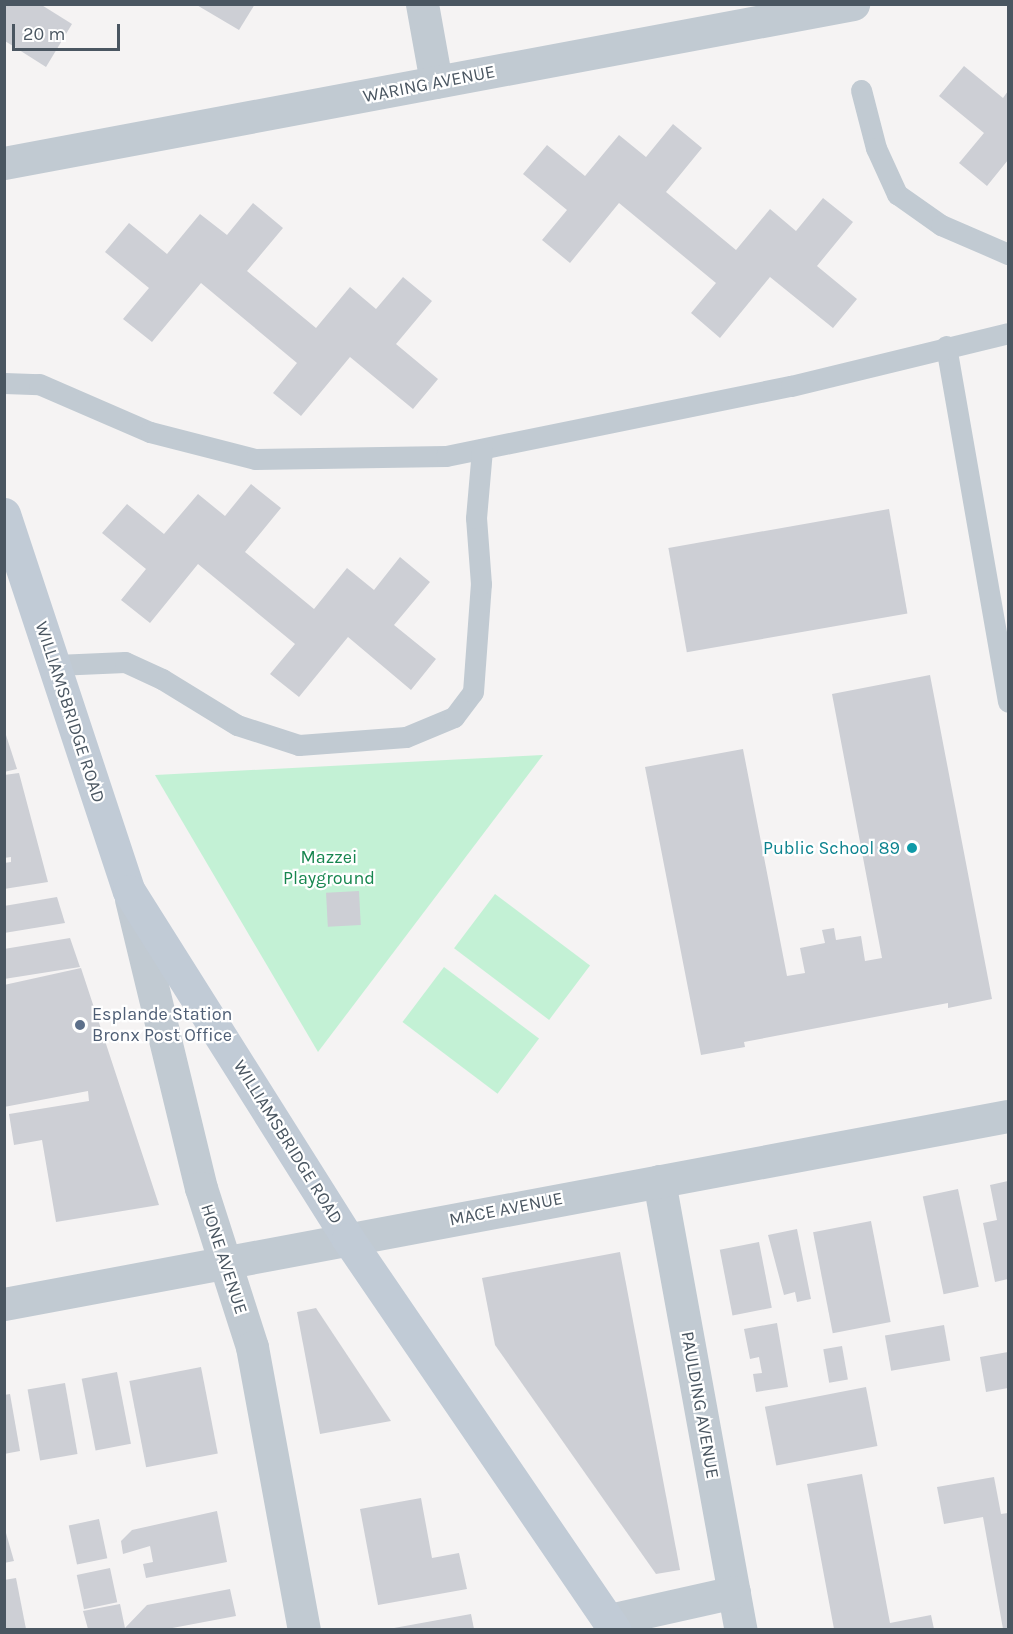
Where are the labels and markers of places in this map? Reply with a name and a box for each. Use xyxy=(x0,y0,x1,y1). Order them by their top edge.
place label: Public School 89 xyxy=(763,837,900,859)
marker: Public School 89 xyxy=(905,841,919,855)
place label: Esplande Station Bronx Post Office xyxy=(92,1004,232,1046)
marker: Esplande Station Bronx Post Office xyxy=(73,1018,87,1032)

